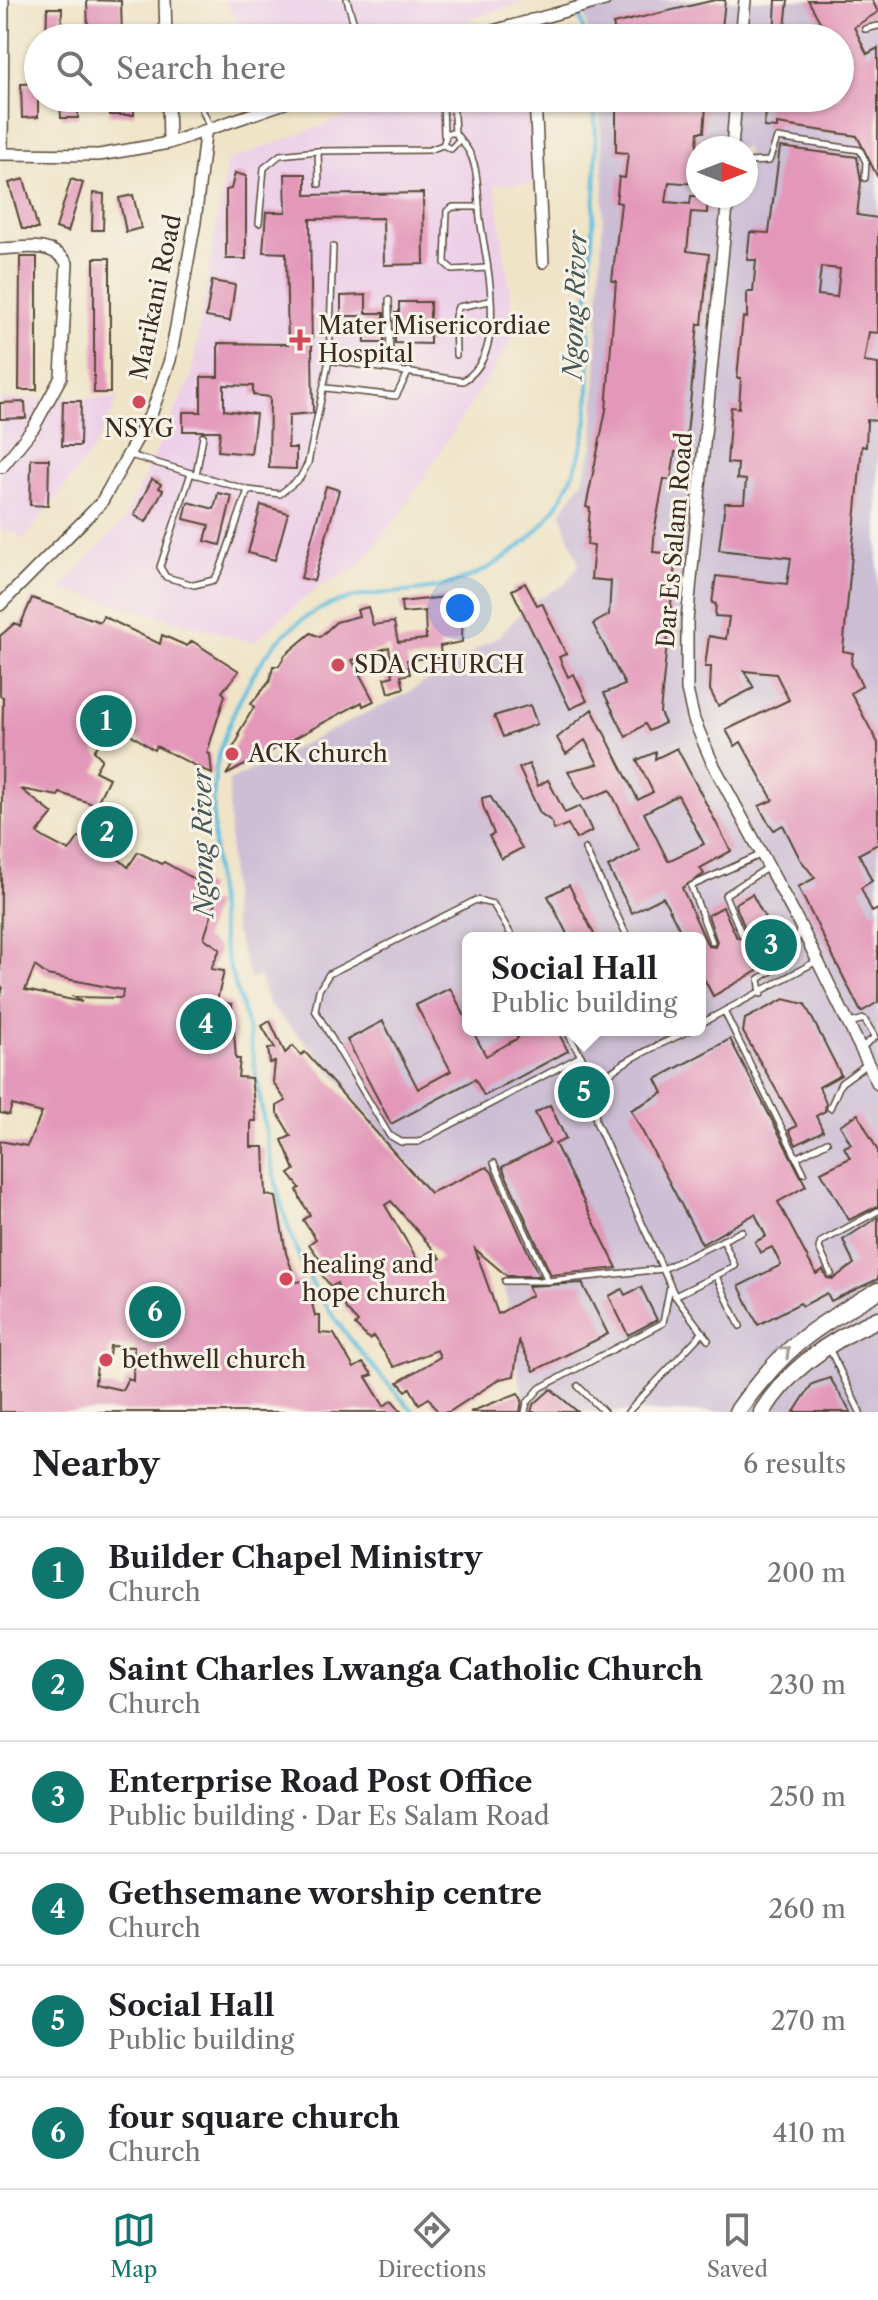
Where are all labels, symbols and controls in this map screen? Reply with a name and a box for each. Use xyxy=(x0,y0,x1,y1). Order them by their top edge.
search box xyxy=(24,24,854,112)
icon: search xyxy=(52,46,96,90)
text: Search here xyxy=(116,50,286,87)
north arrow xyxy=(686,136,758,208)
street label: Marikani Road xyxy=(124,211,187,382)
water label: Ngong River xyxy=(556,228,594,382)
place label: Mater Misericordiae Hospital xyxy=(318,311,551,368)
marker: Mater Misericordiae Hospital xyxy=(289,329,311,351)
marker: NSYG xyxy=(130,393,148,411)
place label: NSYG xyxy=(104,414,174,443)
street label: Dar Es Salam Road xyxy=(651,431,698,649)
your location xyxy=(440,588,480,628)
place label: SDA CHURCH xyxy=(354,650,524,679)
marker: SDA CHURCH xyxy=(329,656,347,674)
pin: 1 xyxy=(80,691,132,751)
place label: ACK church xyxy=(247,739,388,768)
marker: ACK church xyxy=(223,745,241,763)
water label: Ngong River xyxy=(186,766,220,920)
pin: 2 xyxy=(81,802,133,862)
pin: 3 xyxy=(745,915,797,975)
popup xyxy=(462,932,706,1036)
text: Social Hall xyxy=(491,950,658,987)
text: Public building xyxy=(491,987,677,1019)
pin: 4 xyxy=(180,994,232,1054)
pin: 5 xyxy=(558,1062,610,1122)
place label: healing and hope church xyxy=(302,1250,446,1307)
marker: healing and hope church xyxy=(277,1270,295,1288)
pin: 6 xyxy=(129,1282,181,1342)
place label: bethwell church xyxy=(122,1345,306,1374)
one-way arrow xyxy=(776,1346,790,1360)
marker: bethwell church xyxy=(97,1351,115,1369)
text: Nearby xyxy=(32,1443,160,1485)
text: 6 results xyxy=(743,1448,846,1480)
text: Builder Chapel Ministry xyxy=(108,1539,482,1576)
text: 1 xyxy=(52,1557,64,1589)
text: 200 m xyxy=(767,1557,846,1589)
text: Church xyxy=(108,1576,201,1608)
text: Saint Charles Lwanga Catholic Church xyxy=(108,1651,703,1688)
text: 2 xyxy=(50,1669,66,1701)
text: 230 m xyxy=(769,1669,846,1701)
text: Church xyxy=(108,1688,201,1720)
text: Enterprise Road Post Office xyxy=(108,1763,532,1800)
text: 3 xyxy=(51,1781,65,1813)
text: 250 m xyxy=(769,1781,846,1813)
text: Public building · Dar Es Salam Road xyxy=(108,1800,550,1832)
text: Gethsemane worship centre xyxy=(108,1875,542,1912)
text: 4 xyxy=(50,1893,66,1925)
text: 260 m xyxy=(768,1893,846,1925)
text: Church xyxy=(108,1912,201,1944)
text: Social Hall xyxy=(108,1987,275,2024)
text: 5 xyxy=(51,2005,65,2037)
text: 270 m xyxy=(771,2005,846,2037)
text: Public building xyxy=(108,2024,294,2056)
text: four square church xyxy=(108,2099,400,2136)
text: 6 xyxy=(50,2117,66,2149)
text: 410 m xyxy=(772,2117,846,2149)
text: Church xyxy=(108,2136,201,2168)
tab: Map xyxy=(110,2208,157,2283)
tab: Directions xyxy=(378,2208,486,2283)
tab: Saved xyxy=(707,2208,768,2283)

